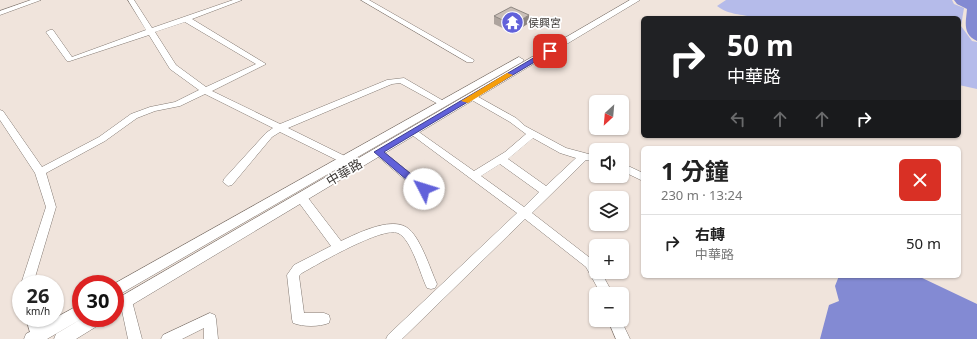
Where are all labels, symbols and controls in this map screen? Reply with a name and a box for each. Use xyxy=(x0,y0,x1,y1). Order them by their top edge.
temple icon: 侯興宮 xyxy=(499,10,525,36)
place label: 侯興宮 xyxy=(528,15,561,30)
text: 50 m xyxy=(727,26,794,64)
icon: right xyxy=(661,32,713,84)
pin xyxy=(533,34,567,68)
icon: arrive xyxy=(539,40,561,62)
text: 中華路 xyxy=(727,64,781,88)
north arrow xyxy=(589,95,629,135)
map controls xyxy=(589,95,629,327)
icon: left xyxy=(727,108,749,130)
icon: ahead xyxy=(769,108,791,130)
icon: ahead xyxy=(811,108,833,130)
icon: right xyxy=(853,108,875,130)
button: sound xyxy=(589,143,629,183)
street label: 中華路 xyxy=(323,154,365,190)
text: 1 分鐘 xyxy=(661,154,729,187)
button: close xyxy=(899,159,941,201)
position arrow xyxy=(403,168,445,210)
text: 230 m · 13:24 xyxy=(661,186,742,204)
button: layers xyxy=(589,191,629,231)
text: 右轉 xyxy=(695,224,725,244)
icon: right xyxy=(661,232,683,254)
text: 50 m xyxy=(906,233,941,253)
button: + xyxy=(589,239,629,279)
text: 中華路 xyxy=(695,245,734,263)
speed limit sign: 30 xyxy=(72,275,124,327)
text: 26 xyxy=(27,282,49,309)
button: − xyxy=(589,287,629,327)
text: km/h xyxy=(26,304,50,318)

